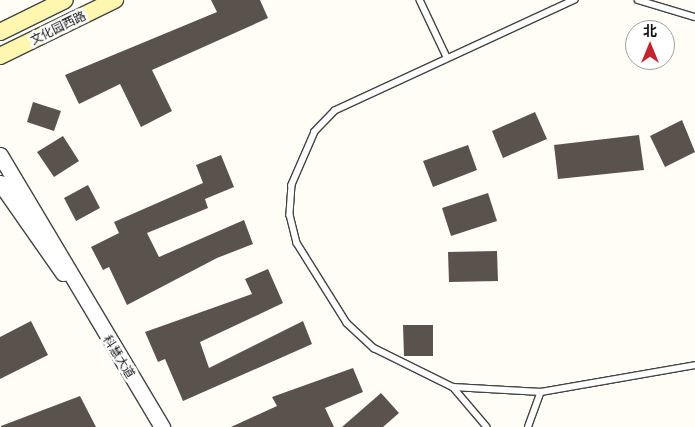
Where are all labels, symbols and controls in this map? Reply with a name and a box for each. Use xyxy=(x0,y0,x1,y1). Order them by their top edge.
street label: 文化园西路 xyxy=(28,8,88,48)
north arrow xyxy=(625,20,675,70)
text: 北 xyxy=(643,22,657,40)
street label: 科慧大道 xyxy=(100,333,138,381)

